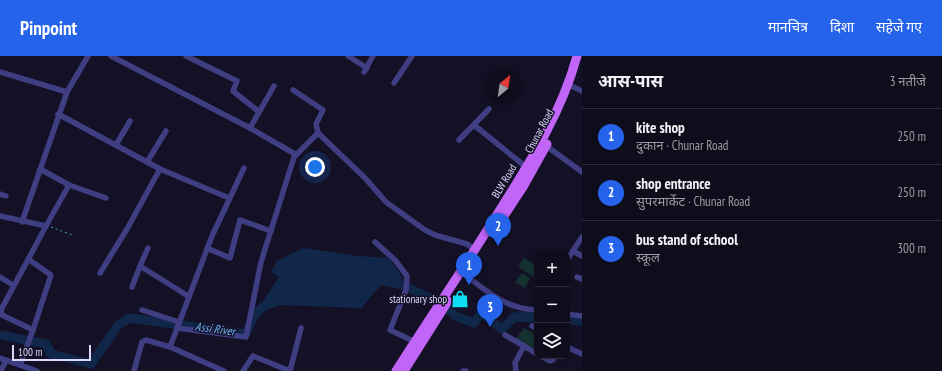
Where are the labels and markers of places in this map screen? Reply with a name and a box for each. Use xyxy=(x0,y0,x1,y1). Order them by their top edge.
pin: 2 xyxy=(485,213,511,246)
pin: 1 xyxy=(456,252,482,285)
shop icon: stationary shop xyxy=(450,289,470,309)
place label: stationary shop xyxy=(389,292,447,306)
pin: 3 xyxy=(477,294,503,327)

